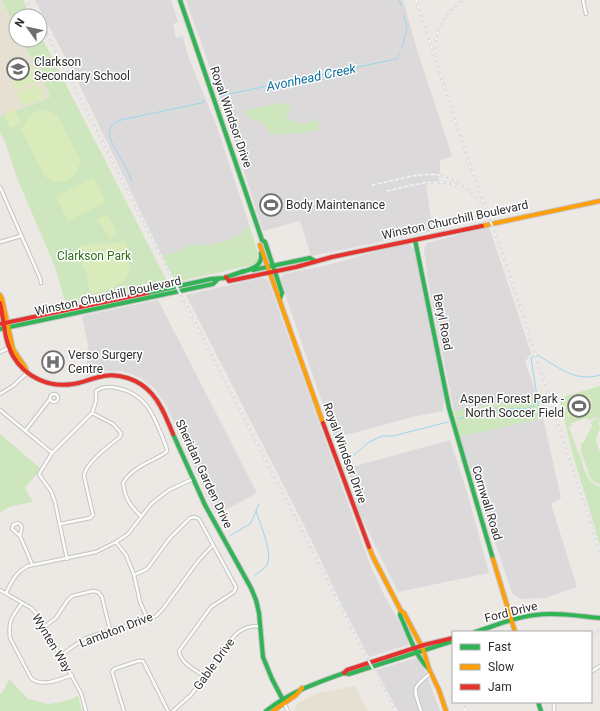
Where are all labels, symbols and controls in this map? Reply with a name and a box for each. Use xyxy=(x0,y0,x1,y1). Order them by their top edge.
north arrow xyxy=(8,8,48,48)
text: N xyxy=(12,16,28,30)
place label: Clarkson Secondary School xyxy=(34,55,130,83)
school or university icon: Clarkson Secondary School xyxy=(5,56,31,82)
water label: Avonhead Creek xyxy=(264,61,358,94)
street label: Royal Windsor Drive xyxy=(207,65,255,169)
sports icon: Body Maintenance xyxy=(258,192,284,218)
place label: Body Maintenance xyxy=(286,198,385,212)
street label: Winston Churchill Boulevard xyxy=(380,198,530,242)
park label: Clarkson Park xyxy=(57,249,132,263)
street label: Winston Churchill Boulevard xyxy=(33,274,183,318)
street label: Beryl Road xyxy=(431,293,455,351)
place label: Verso Surgery Centre xyxy=(68,348,143,376)
hospital icon: Verso Surgery Centre xyxy=(40,349,66,375)
place label: Aspen Forest Park - North Soccer Field xyxy=(460,392,565,420)
sports icon: Aspen Forest Park - North Soccer Field xyxy=(566,393,592,419)
street label: Royal Windsor Drive xyxy=(320,401,370,505)
street label: Sheridan Garden Drive xyxy=(173,417,235,531)
street label: Cornwall Road xyxy=(469,464,505,542)
street label: Ford Drive xyxy=(483,599,539,625)
street label: Lambton Drive xyxy=(77,610,155,650)
street label: Wynten Way xyxy=(29,611,75,675)
legend xyxy=(452,631,592,703)
street label: Gable Drive xyxy=(191,635,237,693)
text: Fast xyxy=(488,640,511,654)
text: Slow xyxy=(488,660,514,674)
text: Jam xyxy=(488,680,512,694)

